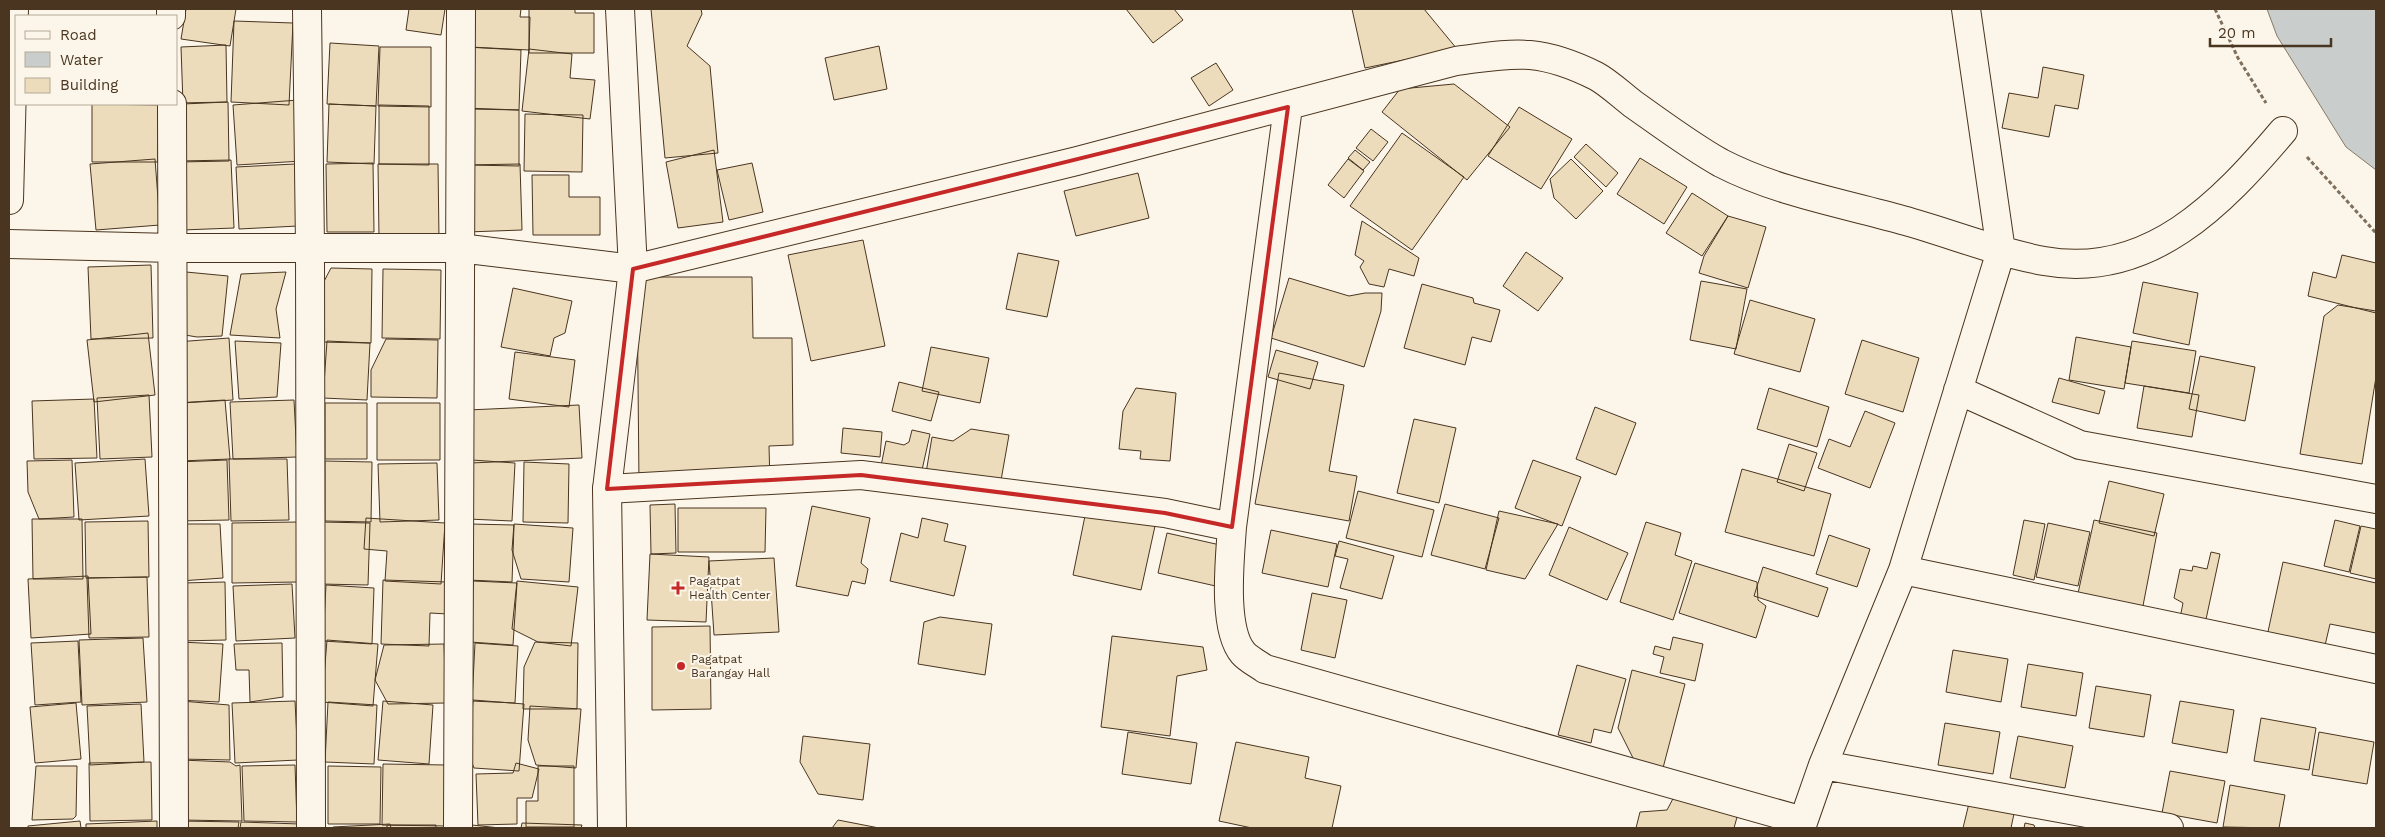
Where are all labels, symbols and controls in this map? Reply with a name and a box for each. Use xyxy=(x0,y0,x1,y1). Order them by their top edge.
legend xyxy=(15,15,178,105)
scale bar xyxy=(2210,15,2331,47)
text: 20 m xyxy=(2218,24,2256,42)
text: Road xyxy=(60,26,97,44)
text: Water xyxy=(60,51,103,69)
text: Building xyxy=(60,76,118,94)
place label: Pagatpat Health Center xyxy=(689,574,771,602)
marker: Pagatpat Health Center xyxy=(671,581,685,595)
place label: Pagatpat Barangay Hall xyxy=(691,652,771,680)
marker: Pagatpat Barangay Hall xyxy=(675,660,687,672)

